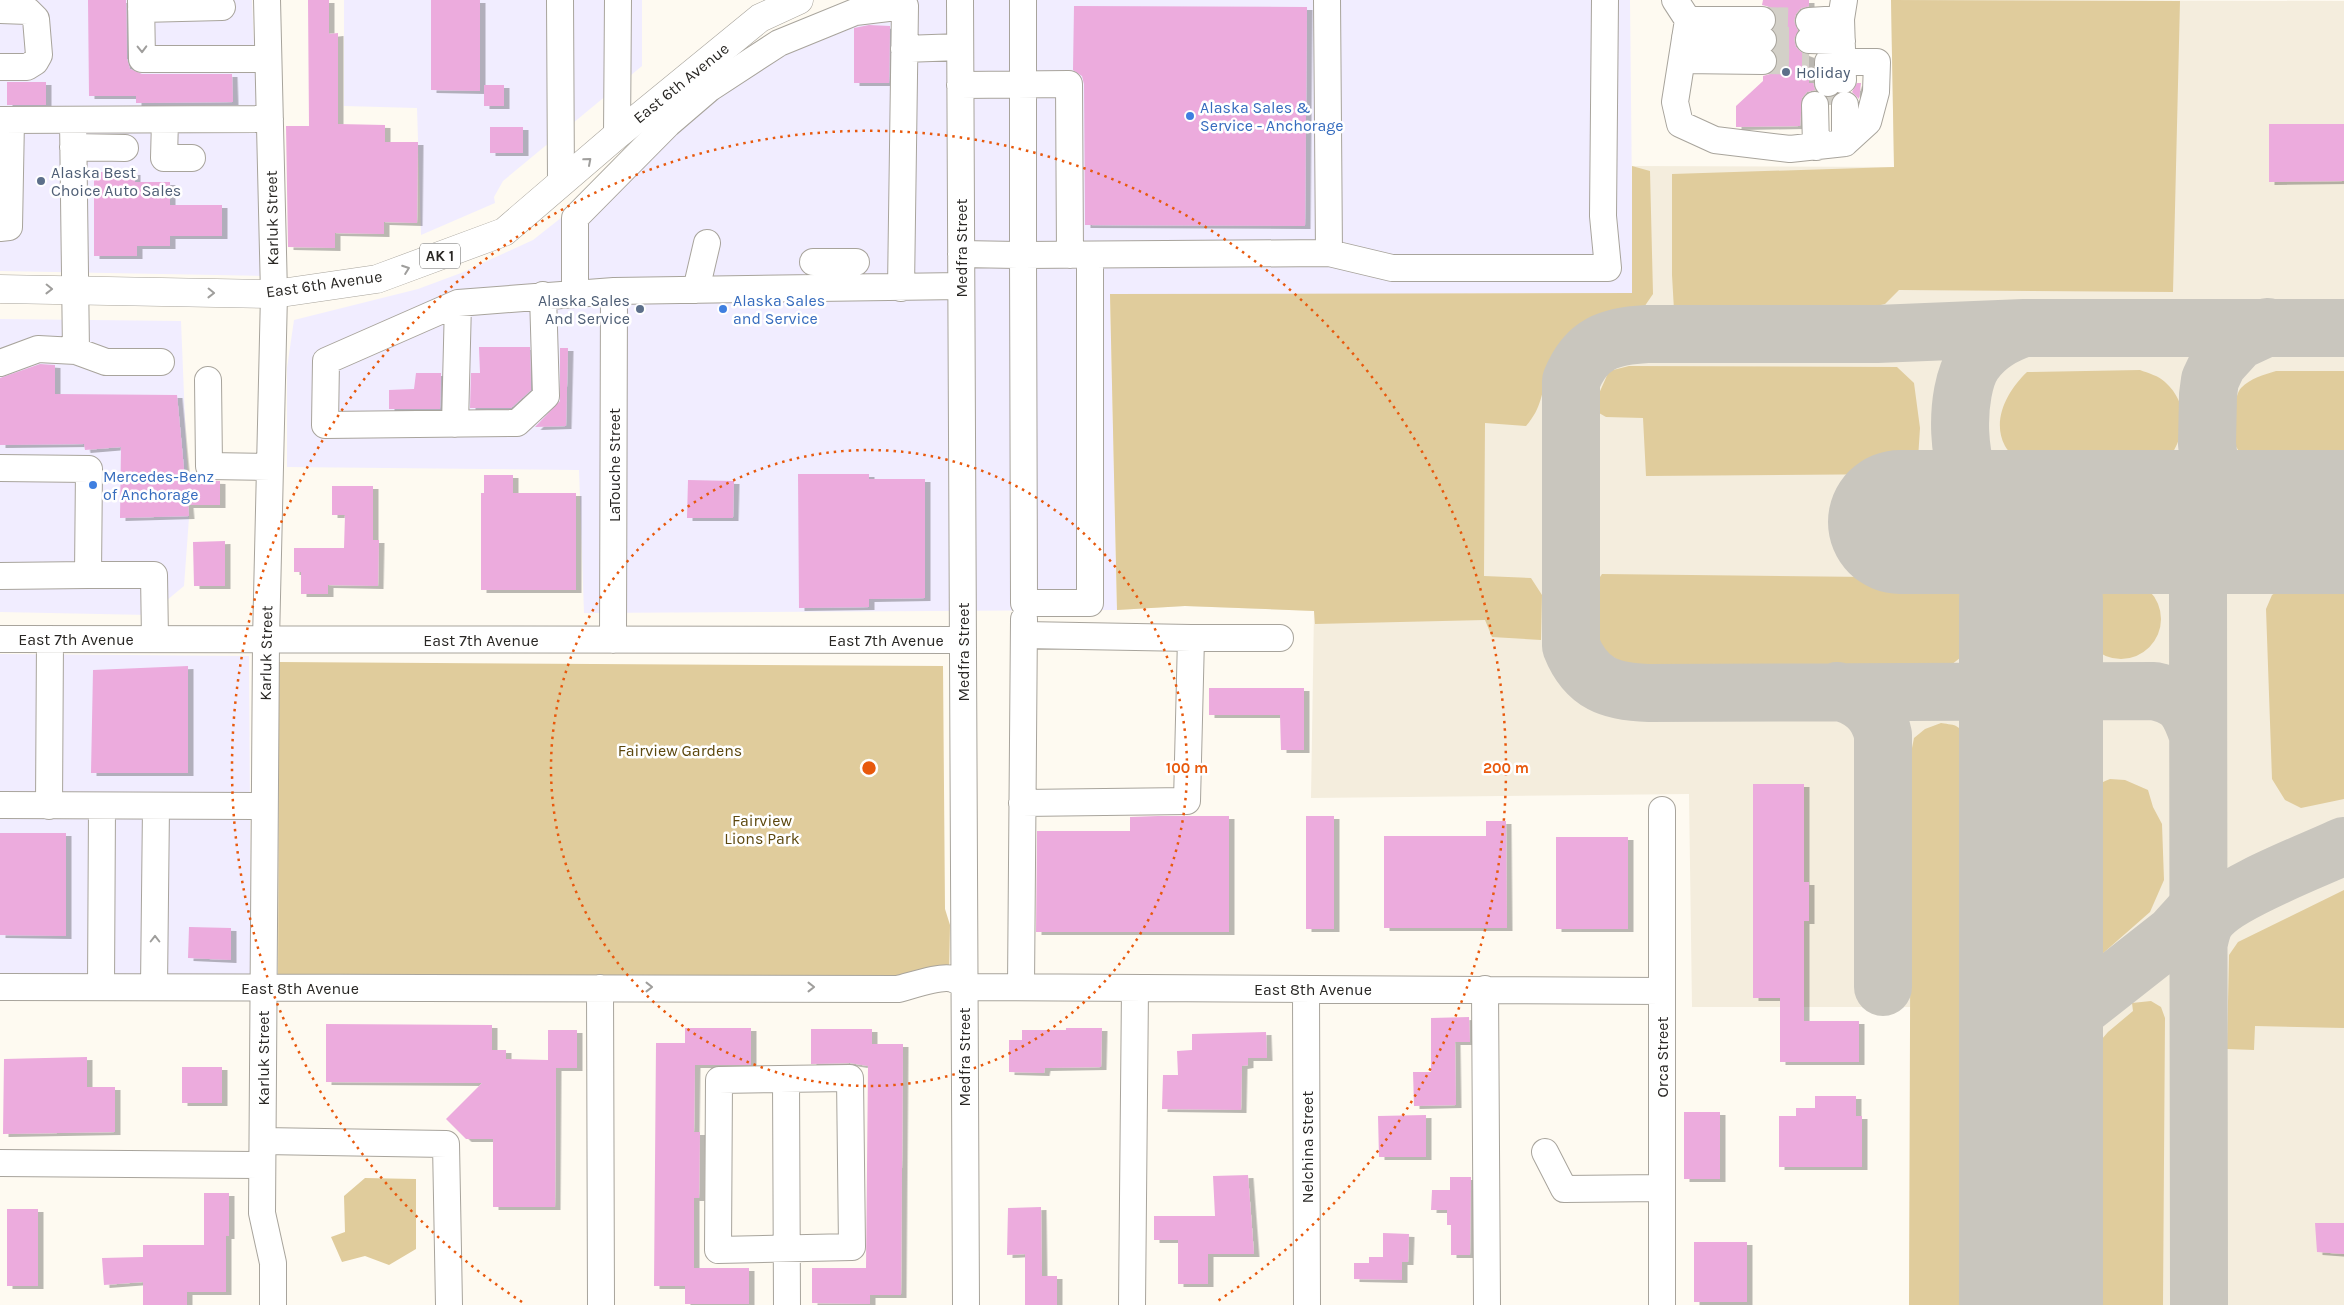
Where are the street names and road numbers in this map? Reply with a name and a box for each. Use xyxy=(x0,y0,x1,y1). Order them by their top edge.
street label: East 6th Avenue xyxy=(629,39,733,127)
street label: Karluk Street xyxy=(262,170,282,266)
street label: Medfra Street xyxy=(952,198,971,298)
road number: AK 1 xyxy=(420,244,460,268)
street label: East 6th Avenue xyxy=(265,266,383,302)
street label: LaTouche Street xyxy=(605,408,624,522)
street label: Medfra Street xyxy=(954,602,973,702)
street label: Karluk Street xyxy=(256,605,276,701)
street label: East 7th Avenue xyxy=(18,630,134,649)
street label: East 7th Avenue xyxy=(423,631,539,650)
street label: East 7th Avenue xyxy=(828,631,944,650)
street label: East 8th Avenue xyxy=(241,979,359,998)
street label: East 8th Avenue xyxy=(1254,980,1372,999)
street label: Medfra Street xyxy=(955,1007,974,1107)
street label: Karluk Street xyxy=(254,1010,273,1106)
street label: Orca Street xyxy=(1653,1017,1672,1097)
street label: Nelchina Street xyxy=(1298,1091,1317,1203)

